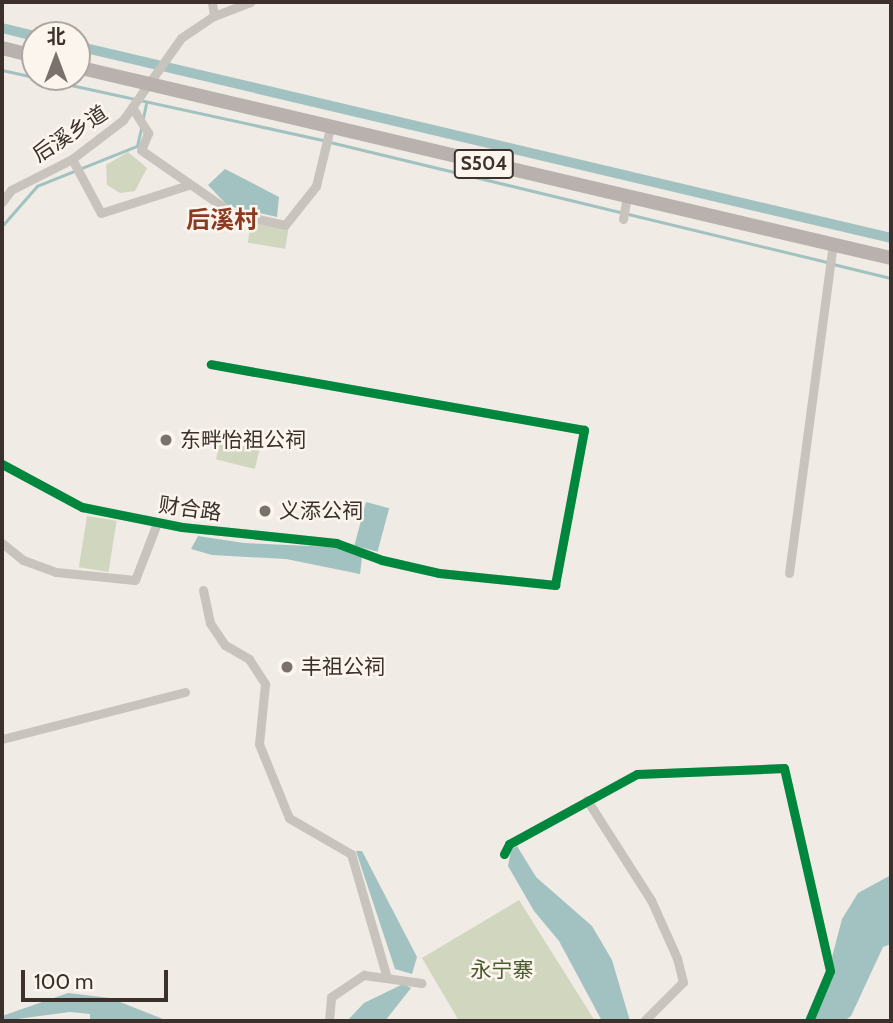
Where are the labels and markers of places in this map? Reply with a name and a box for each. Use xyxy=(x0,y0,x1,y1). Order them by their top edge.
place label: 东畔怡祖公祠 xyxy=(180,427,306,453)
marker: 东畔怡祖公祠 xyxy=(158,432,174,448)
place label: 义添公祠 xyxy=(279,498,363,524)
marker: 义添公祠 xyxy=(257,503,273,519)
place label: 丰祖公祠 xyxy=(301,654,385,680)
marker: 丰祖公祠 xyxy=(279,659,295,675)

